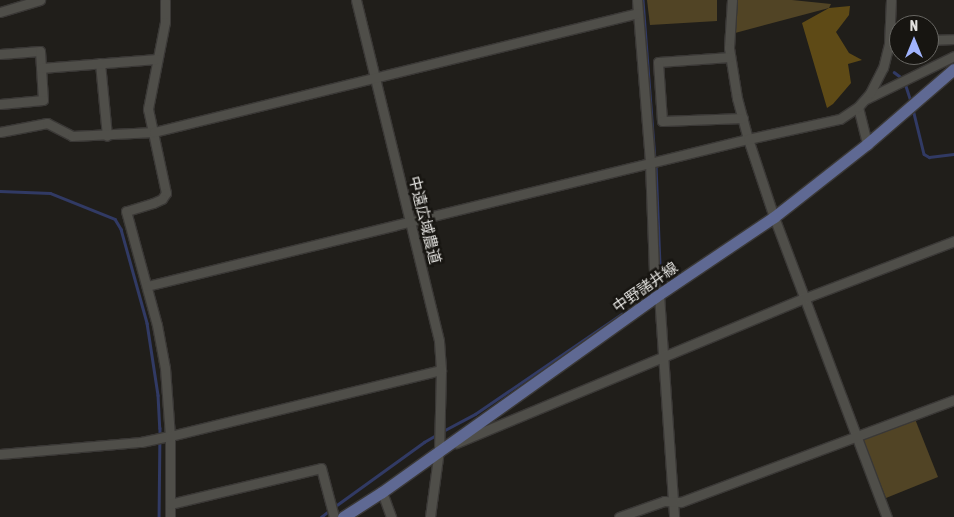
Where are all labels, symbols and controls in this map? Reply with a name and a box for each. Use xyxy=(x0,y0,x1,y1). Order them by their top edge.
north arrow xyxy=(889,15,939,65)
text: N xyxy=(910,18,918,34)
street label: 中遠広域農道 xyxy=(405,174,445,266)
street label: 中野諸井線 xyxy=(609,258,681,316)

